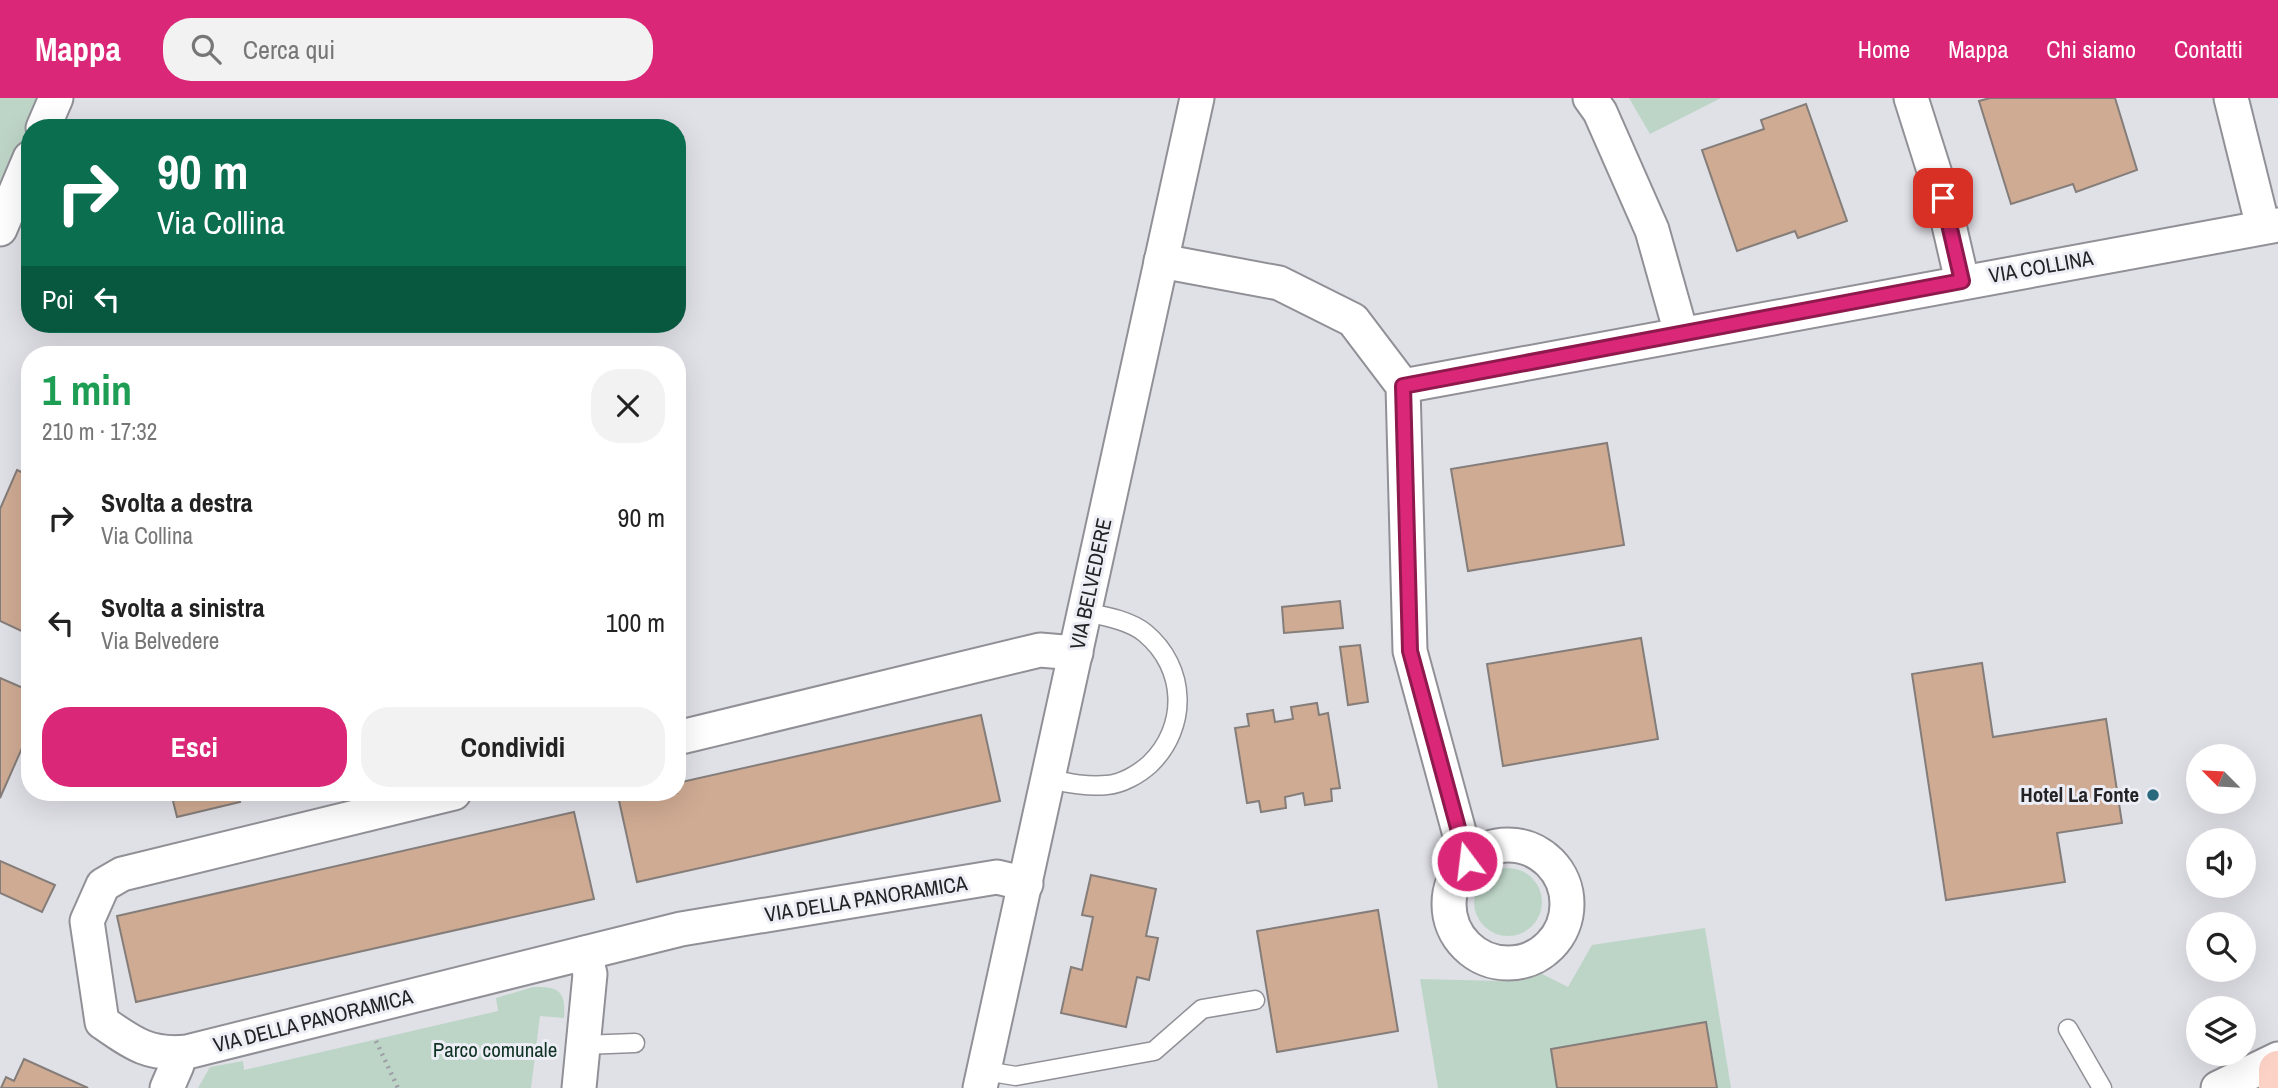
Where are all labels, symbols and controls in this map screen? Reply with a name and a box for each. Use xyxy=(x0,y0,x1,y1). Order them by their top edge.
search box xyxy=(163,18,653,81)
text: Mappa xyxy=(35,27,121,71)
icon: search xyxy=(187,30,225,68)
text: Cerca qui xyxy=(243,32,335,67)
text: Home xyxy=(1858,33,1910,65)
text: Mappa xyxy=(1948,33,2008,65)
text: Chi siamo xyxy=(2046,33,2136,65)
text: Contatti xyxy=(2174,33,2243,65)
text: 90 m xyxy=(157,138,249,204)
icon: right xyxy=(42,147,133,238)
pin xyxy=(1913,168,1973,228)
icon: arrive xyxy=(1924,179,1962,217)
text: Via Collina xyxy=(157,201,285,244)
street label: VIA COLLINA xyxy=(1987,243,2096,290)
icon: left xyxy=(88,280,126,318)
text: Poi xyxy=(42,282,74,317)
text: 1 min xyxy=(42,362,132,418)
button: close xyxy=(591,369,665,443)
text: 210 m · 17:32 xyxy=(42,416,157,447)
text: Svolta a destra xyxy=(101,485,253,520)
icon: right xyxy=(42,499,80,537)
text: 90 m xyxy=(618,500,665,535)
street label: VIA BELVEDERE xyxy=(1062,515,1119,652)
text: Via Collina xyxy=(101,520,193,551)
text: Svolta a sinistra xyxy=(101,590,265,625)
icon: left xyxy=(42,604,80,642)
text: 100 m xyxy=(606,605,665,640)
text: Via Belvedere xyxy=(101,625,219,656)
button: Esci xyxy=(42,707,347,787)
button: Condividi xyxy=(361,707,665,787)
north arrow xyxy=(2186,744,2256,814)
map controls xyxy=(2186,744,2256,1066)
place label: Hotel La Fonte xyxy=(2020,780,2139,809)
marker: Hotel La Fonte xyxy=(2145,787,2161,803)
position arrow xyxy=(1430,824,1504,898)
button: sound xyxy=(2186,828,2256,898)
street label: VIA DELLA PANORAMICA xyxy=(763,868,970,929)
button: search xyxy=(2186,912,2256,982)
street label: VIA DELLA PANORAMICA xyxy=(210,982,416,1059)
button: layers xyxy=(2186,996,2256,1066)
park label: Parco comunale xyxy=(433,1035,557,1064)

